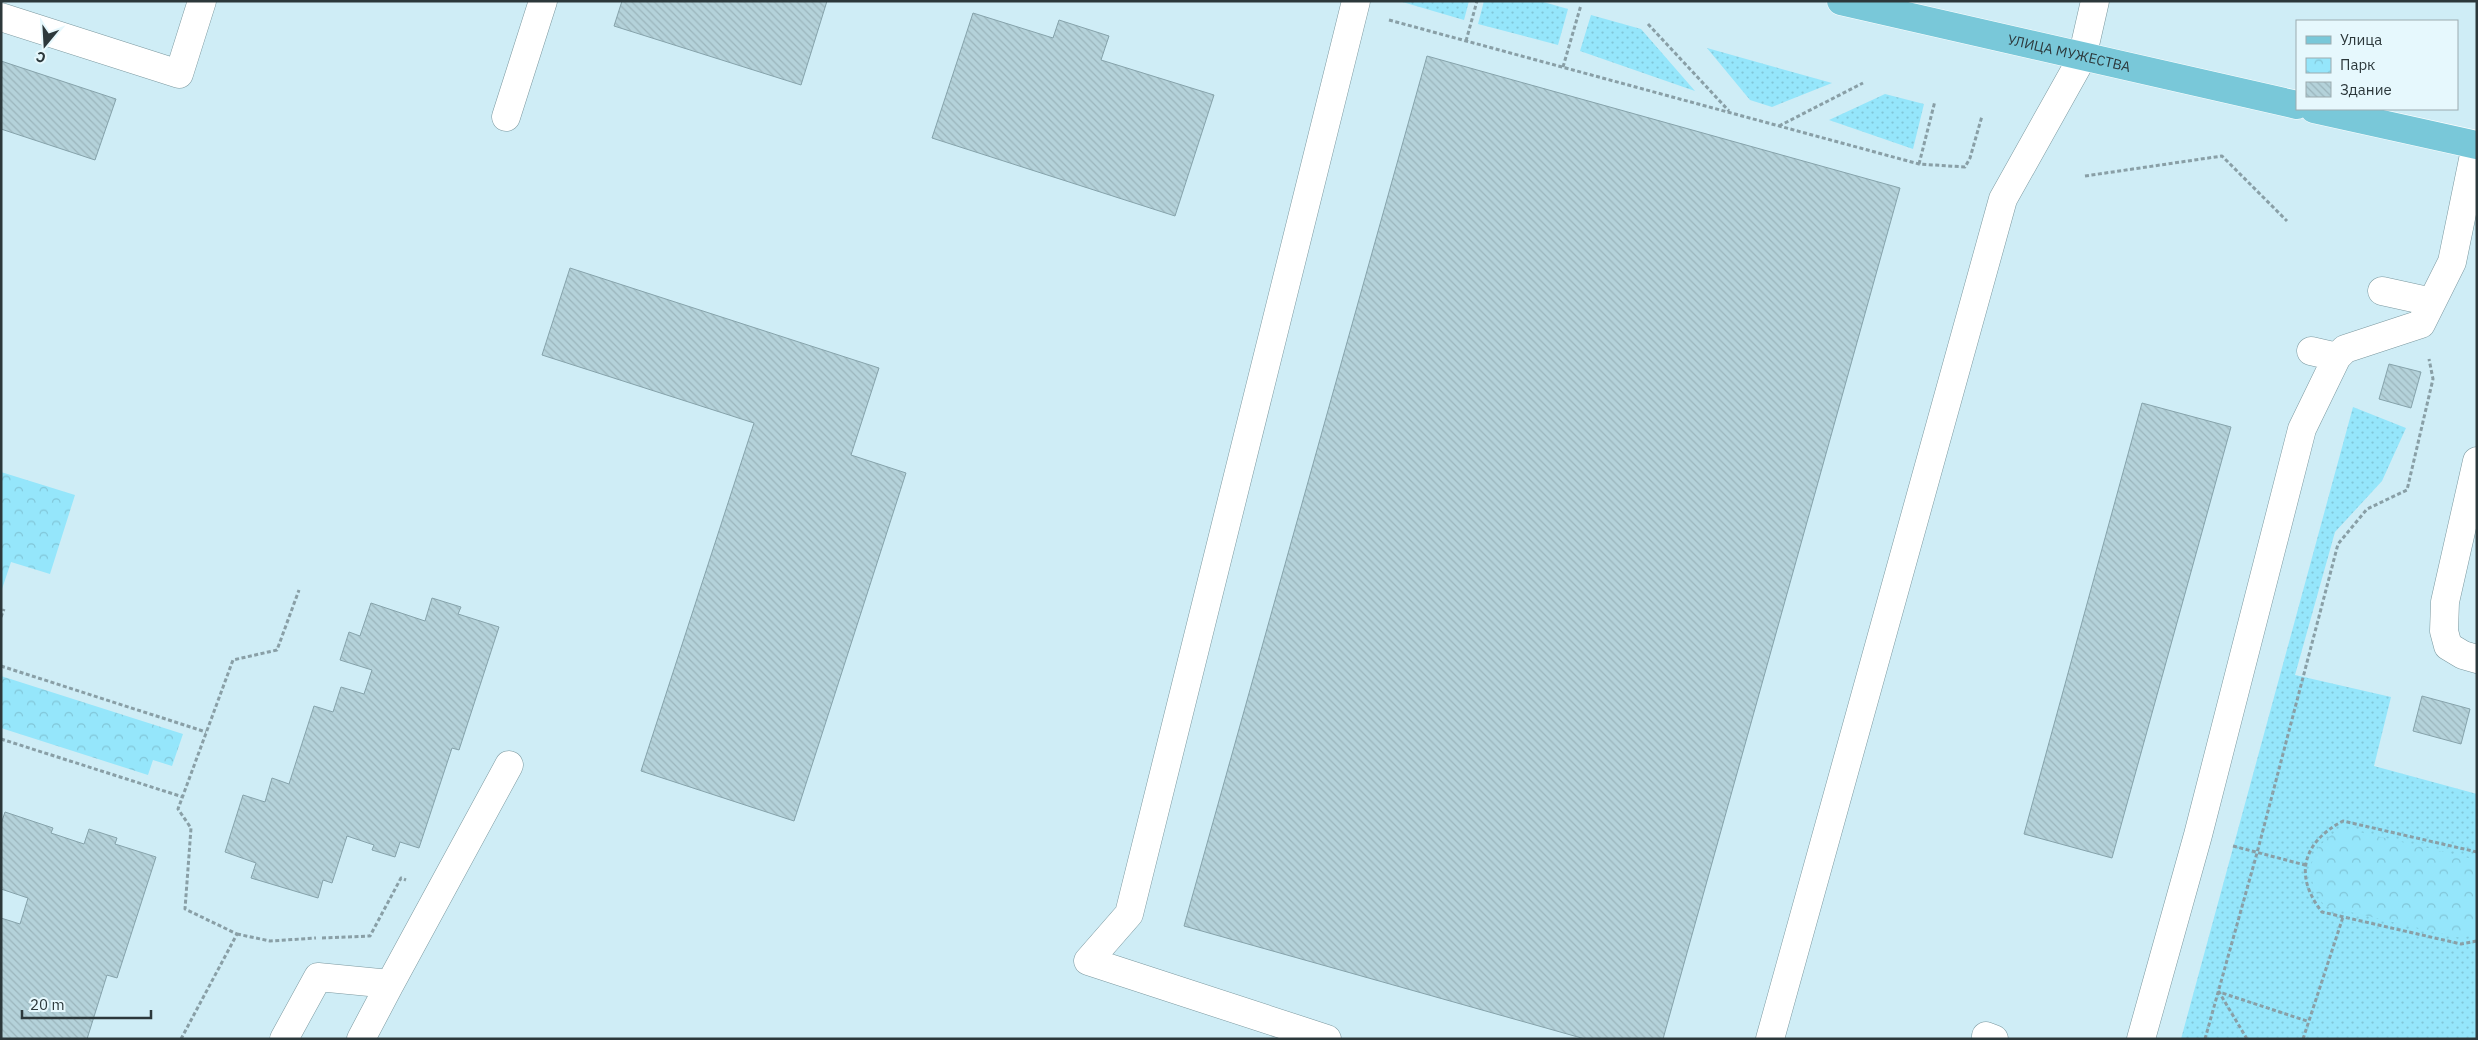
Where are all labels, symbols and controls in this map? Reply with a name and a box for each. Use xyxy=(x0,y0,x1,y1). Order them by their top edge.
north arrow xyxy=(20,20,70,70)
legend xyxy=(2296,20,2458,110)
street label: УЛИЦА МУЖЕСТВА xyxy=(2006,30,2133,76)
text: Улица xyxy=(2340,30,2382,49)
text: С xyxy=(34,47,48,67)
text: Парк xyxy=(2340,55,2375,74)
text: Здание xyxy=(2340,80,2392,99)
scale bar xyxy=(22,988,151,1020)
text: 20 m xyxy=(30,995,65,1014)

